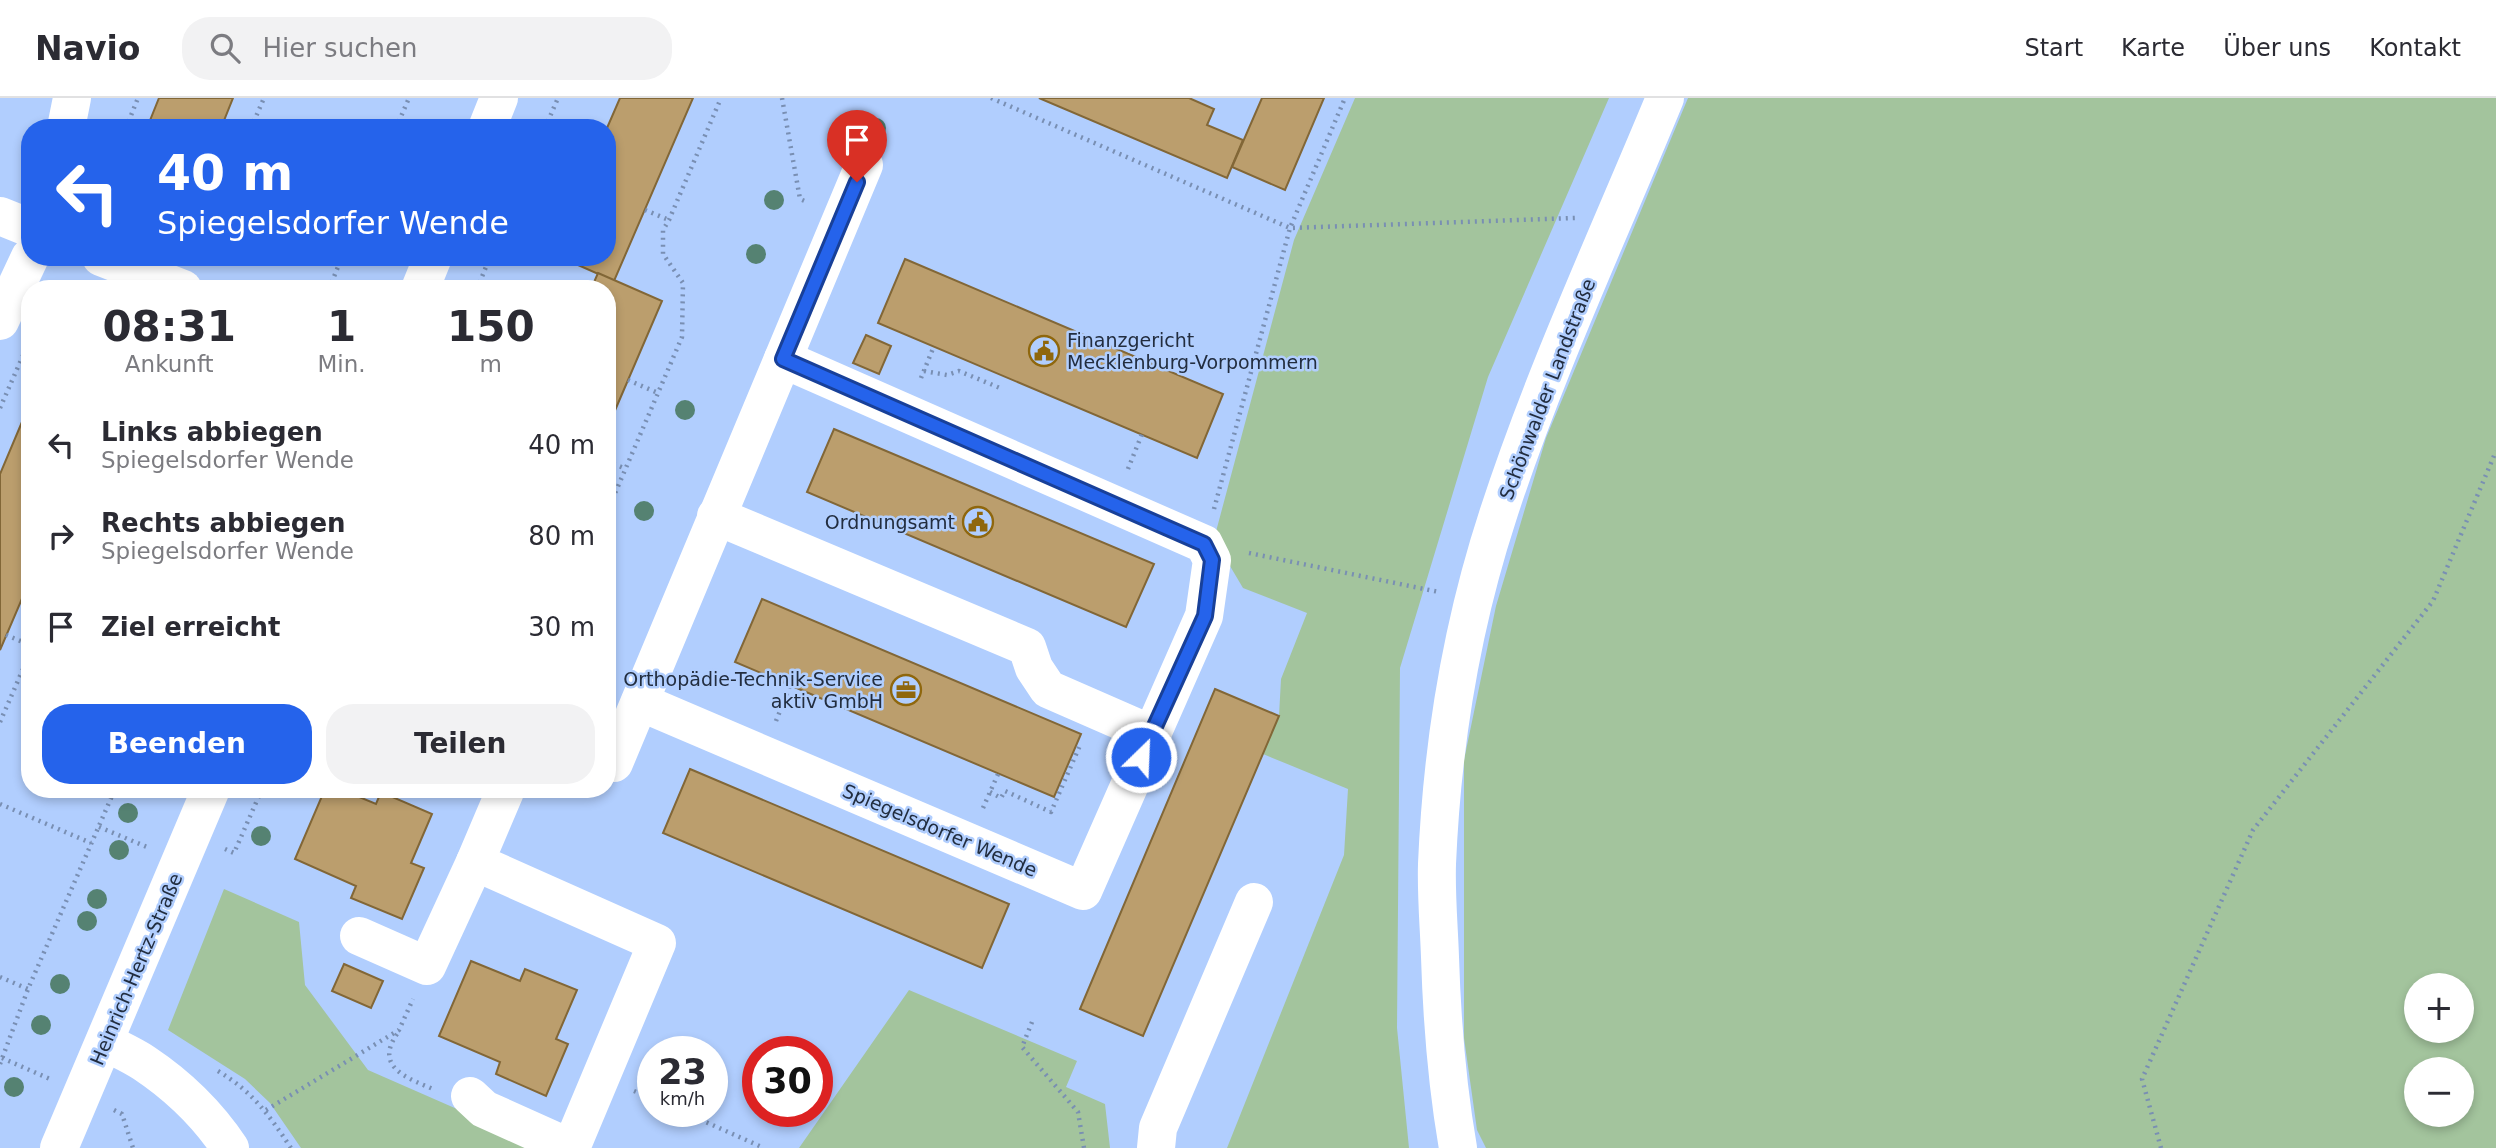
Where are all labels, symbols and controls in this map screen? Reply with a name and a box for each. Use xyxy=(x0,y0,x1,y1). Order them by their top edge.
search box xyxy=(182,17,672,80)
text: Navio xyxy=(35,29,140,68)
icon: search xyxy=(206,29,244,67)
text: Hier suchen xyxy=(262,33,417,63)
text: Start xyxy=(2024,34,2083,62)
text: Karte xyxy=(2121,34,2185,62)
text: Über uns xyxy=(2223,34,2331,62)
text: Kontakt xyxy=(2369,34,2461,62)
pin xyxy=(827,110,887,182)
icon: arrive xyxy=(838,121,876,159)
text: 40 m xyxy=(157,145,293,202)
icon: left xyxy=(42,147,133,238)
text: Spiegelsdorfer Wende xyxy=(157,204,509,242)
street label: Schönwalder Landstraße xyxy=(1495,275,1599,503)
text: 08:31 xyxy=(102,302,236,351)
text: 1 xyxy=(327,302,356,351)
text: 150 xyxy=(447,302,535,351)
place label: Finanzgericht Mecklenburg-Vorpommern xyxy=(1067,329,1318,373)
public building icon: Finanzgericht Mecklenburg-Vorpommern xyxy=(1027,334,1061,368)
text: Ankunft xyxy=(125,351,214,377)
text: Min. xyxy=(317,351,366,377)
text: m xyxy=(480,351,502,377)
text: Links abbiegen xyxy=(101,417,323,447)
icon: left xyxy=(42,426,80,464)
text: 40 m xyxy=(528,430,595,460)
text: Spiegelsdorfer Wende xyxy=(101,447,354,473)
public building icon: Ordnungsamt xyxy=(961,505,995,539)
text: Rechts abbiegen xyxy=(101,508,346,538)
place label: Ordnungsamt xyxy=(825,511,955,533)
icon: right xyxy=(42,517,80,555)
text: 80 m xyxy=(528,521,595,551)
text: Spiegelsdorfer Wende xyxy=(101,538,354,564)
icon: arrive xyxy=(42,608,80,646)
text: Ziel erreicht xyxy=(101,612,281,642)
text: 30 m xyxy=(528,612,595,642)
place label: Orthopädie-Technik-Service aktiv GmbH xyxy=(623,668,883,712)
office icon: Orthopädie-Technik-Service aktiv GmbH xyxy=(889,673,923,707)
button: Beenden xyxy=(42,704,312,784)
button: Teilen xyxy=(326,704,595,784)
position arrow xyxy=(1104,720,1178,794)
street label: Spiegelsdorfer Wende xyxy=(840,779,1040,881)
street label: Heinrich-Hertz-Straße xyxy=(86,870,186,1068)
map controls xyxy=(2404,973,2474,1127)
button: + xyxy=(2404,973,2474,1043)
speed limit sign: 30 xyxy=(742,1036,833,1127)
text: 23 xyxy=(658,1052,707,1092)
button: − xyxy=(2404,1057,2474,1127)
text: km/h xyxy=(660,1088,705,1109)

